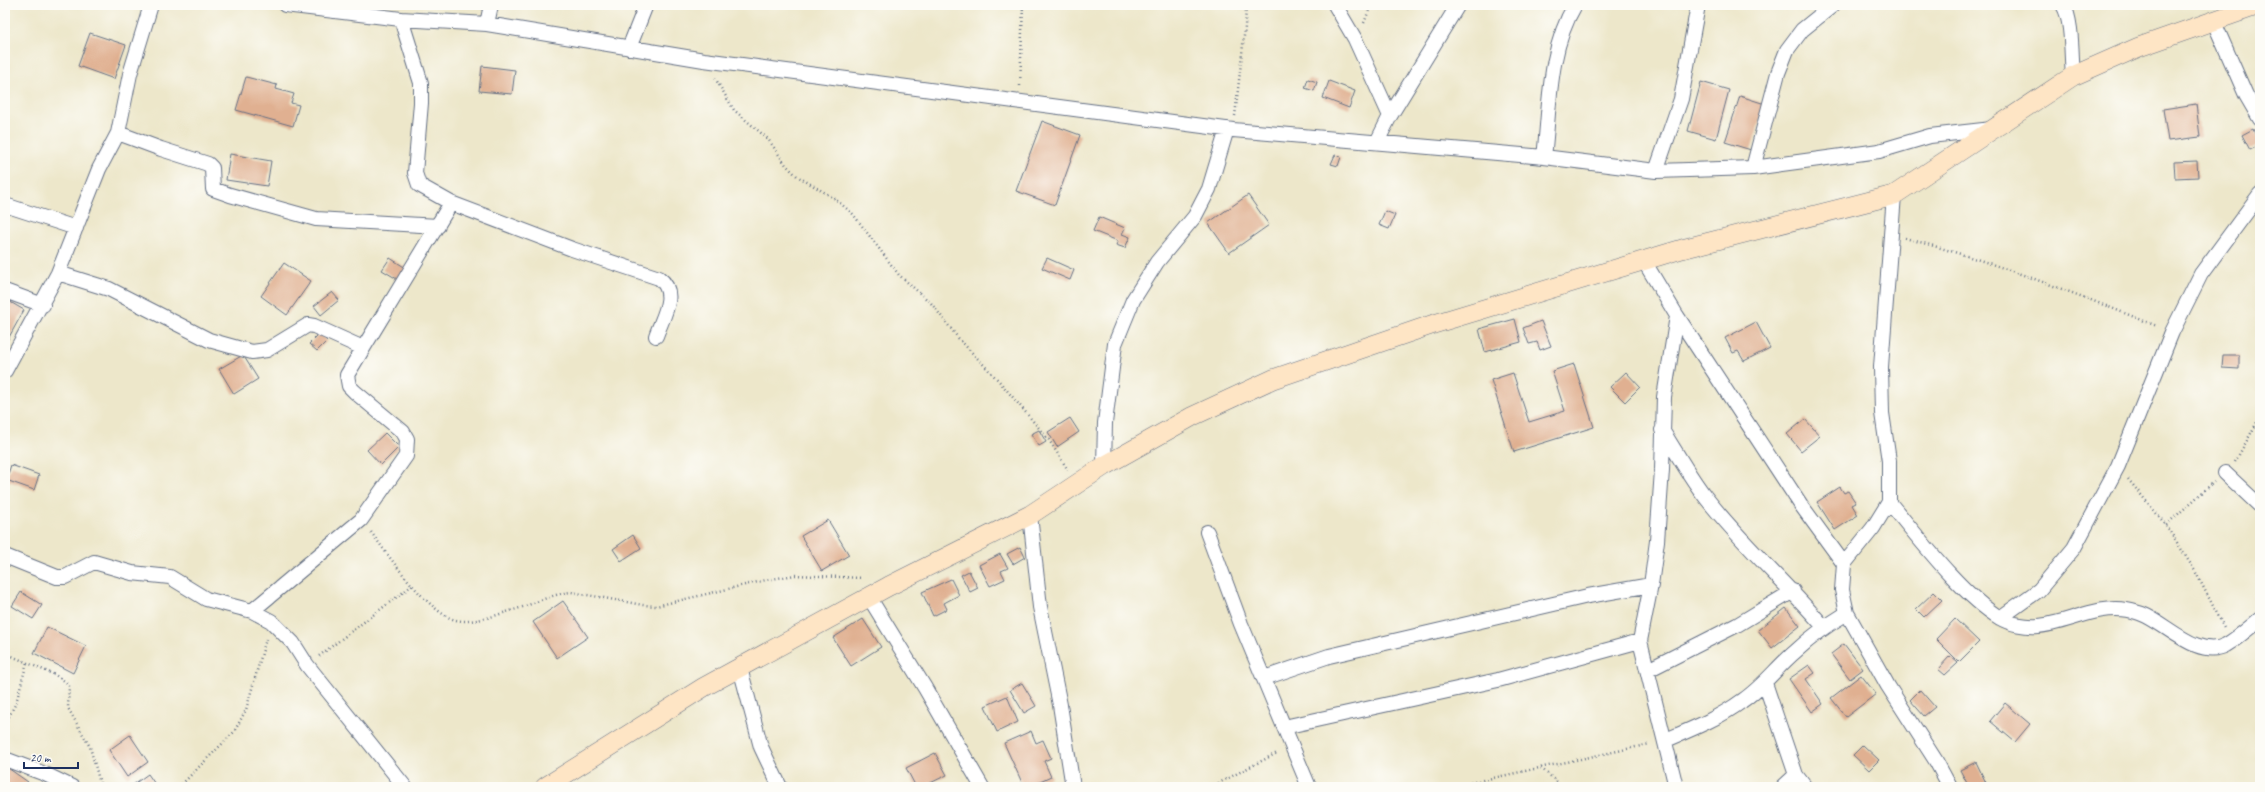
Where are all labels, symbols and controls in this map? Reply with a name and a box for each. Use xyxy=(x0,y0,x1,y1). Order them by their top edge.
scale bar xyxy=(24,744,78,770)
text: 20 m xyxy=(30,750,52,766)

